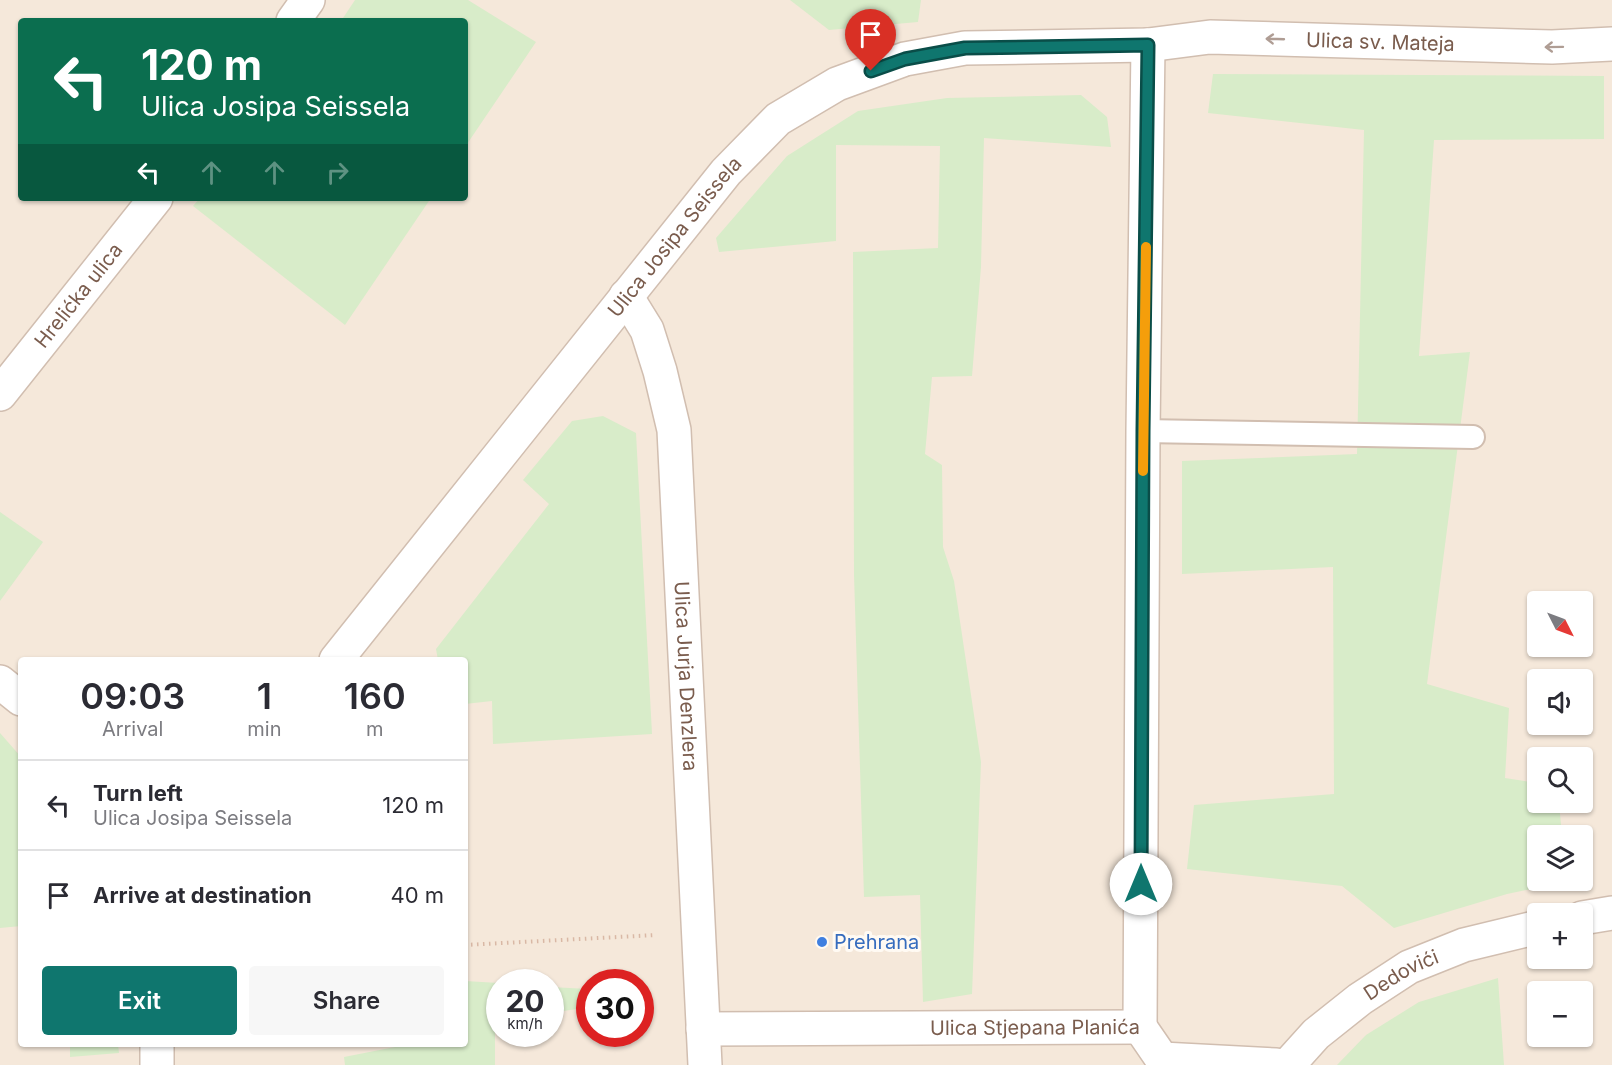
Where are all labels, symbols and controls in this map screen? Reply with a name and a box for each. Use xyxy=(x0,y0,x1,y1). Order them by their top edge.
pin xyxy=(845,9,896,71)
icon: arrive xyxy=(854,18,887,51)
street label: Ulica sv. Mateja xyxy=(1306,28,1455,56)
one-way arrow xyxy=(1265,34,1285,45)
text: 120 m xyxy=(141,39,262,90)
one-way arrow xyxy=(1544,41,1564,53)
icon: left xyxy=(42,42,120,120)
text: Ulica Josipa Seissela xyxy=(141,90,410,123)
street label: Ulica Josipa Seissela xyxy=(603,151,746,322)
icon: left xyxy=(132,156,165,189)
icon: ahead xyxy=(195,156,228,189)
icon: ahead xyxy=(258,156,291,189)
icon: right xyxy=(321,156,354,189)
street label: Hrelićka ulica xyxy=(30,238,127,353)
street label: Ulica Jurja Denzlera xyxy=(669,581,703,772)
north arrow xyxy=(1527,591,1593,657)
map controls xyxy=(1527,591,1593,1047)
button: sound xyxy=(1527,669,1593,735)
text: 09:03 xyxy=(80,674,185,718)
text: 1 xyxy=(257,674,272,718)
text: 160 xyxy=(344,674,406,718)
text: Arrival xyxy=(102,717,163,741)
text: min xyxy=(247,717,282,741)
text: m xyxy=(366,717,384,741)
button: search xyxy=(1527,747,1593,813)
text: Turn left xyxy=(93,780,183,806)
icon: left xyxy=(42,789,75,822)
text: 120 m xyxy=(382,792,444,818)
text: Ulica Josipa Seissela xyxy=(93,806,292,830)
button: layers xyxy=(1527,825,1593,891)
position arrow xyxy=(1109,852,1173,916)
icon: arrive xyxy=(42,879,75,912)
text: Arrive at destination xyxy=(93,882,312,908)
text: 40 m xyxy=(390,882,444,908)
button: + xyxy=(1527,903,1593,969)
place label: Prehrana xyxy=(834,930,919,954)
marker: Prehrana xyxy=(815,935,829,949)
street label: Dedovići xyxy=(1359,944,1442,1005)
button: Exit xyxy=(42,966,237,1035)
button: Share xyxy=(249,966,444,1035)
speed limit sign: 30 xyxy=(576,969,654,1047)
button: − xyxy=(1527,981,1593,1047)
text: 20 xyxy=(505,983,545,1019)
text: km/h xyxy=(507,1014,543,1033)
street label: Ulica Stjepana Planića xyxy=(930,1015,1140,1040)

